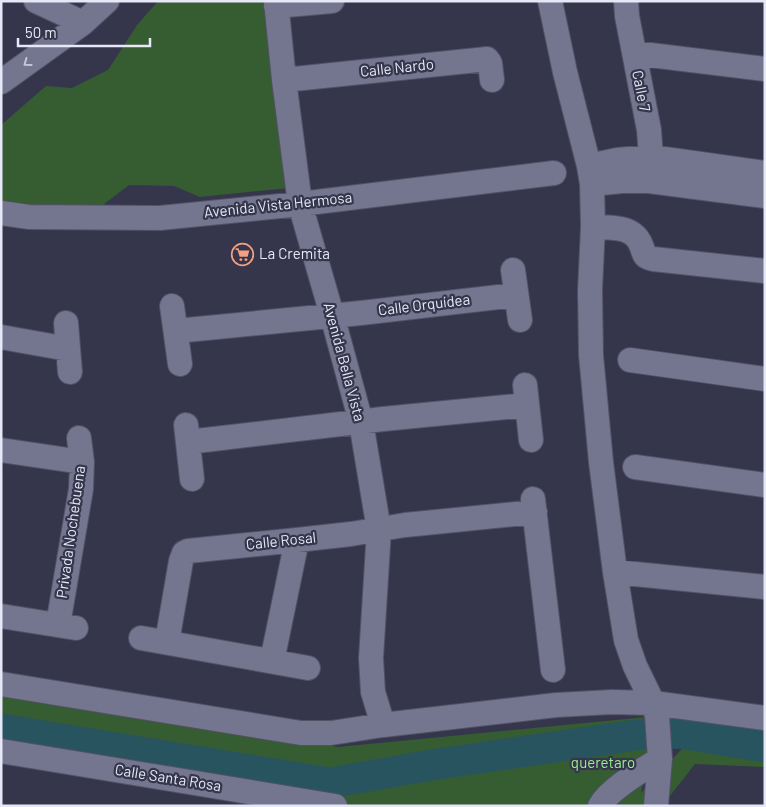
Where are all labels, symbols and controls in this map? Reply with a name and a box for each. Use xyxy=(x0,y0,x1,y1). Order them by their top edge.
scale bar xyxy=(18,15,150,47)
text: 50 m xyxy=(25,23,57,41)
street label: Calle Nardo xyxy=(359,54,435,80)
one-way arrow xyxy=(24,58,33,66)
street label: Calle 7 xyxy=(629,69,655,113)
street label: Avenida Vista Hermosa xyxy=(203,187,353,221)
supermarket icon: La Cremita xyxy=(231,242,255,266)
place label: La Cremita xyxy=(259,244,330,262)
street label: Calle Orquídea xyxy=(377,289,471,319)
street label: Avenida Bella Vista xyxy=(320,300,369,423)
street label: Privada Nochebuena xyxy=(52,464,88,599)
street label: Calle Rosal xyxy=(245,527,317,553)
park label: queretaro xyxy=(571,753,635,771)
street label: Calle Santa Rosa xyxy=(114,760,223,794)

